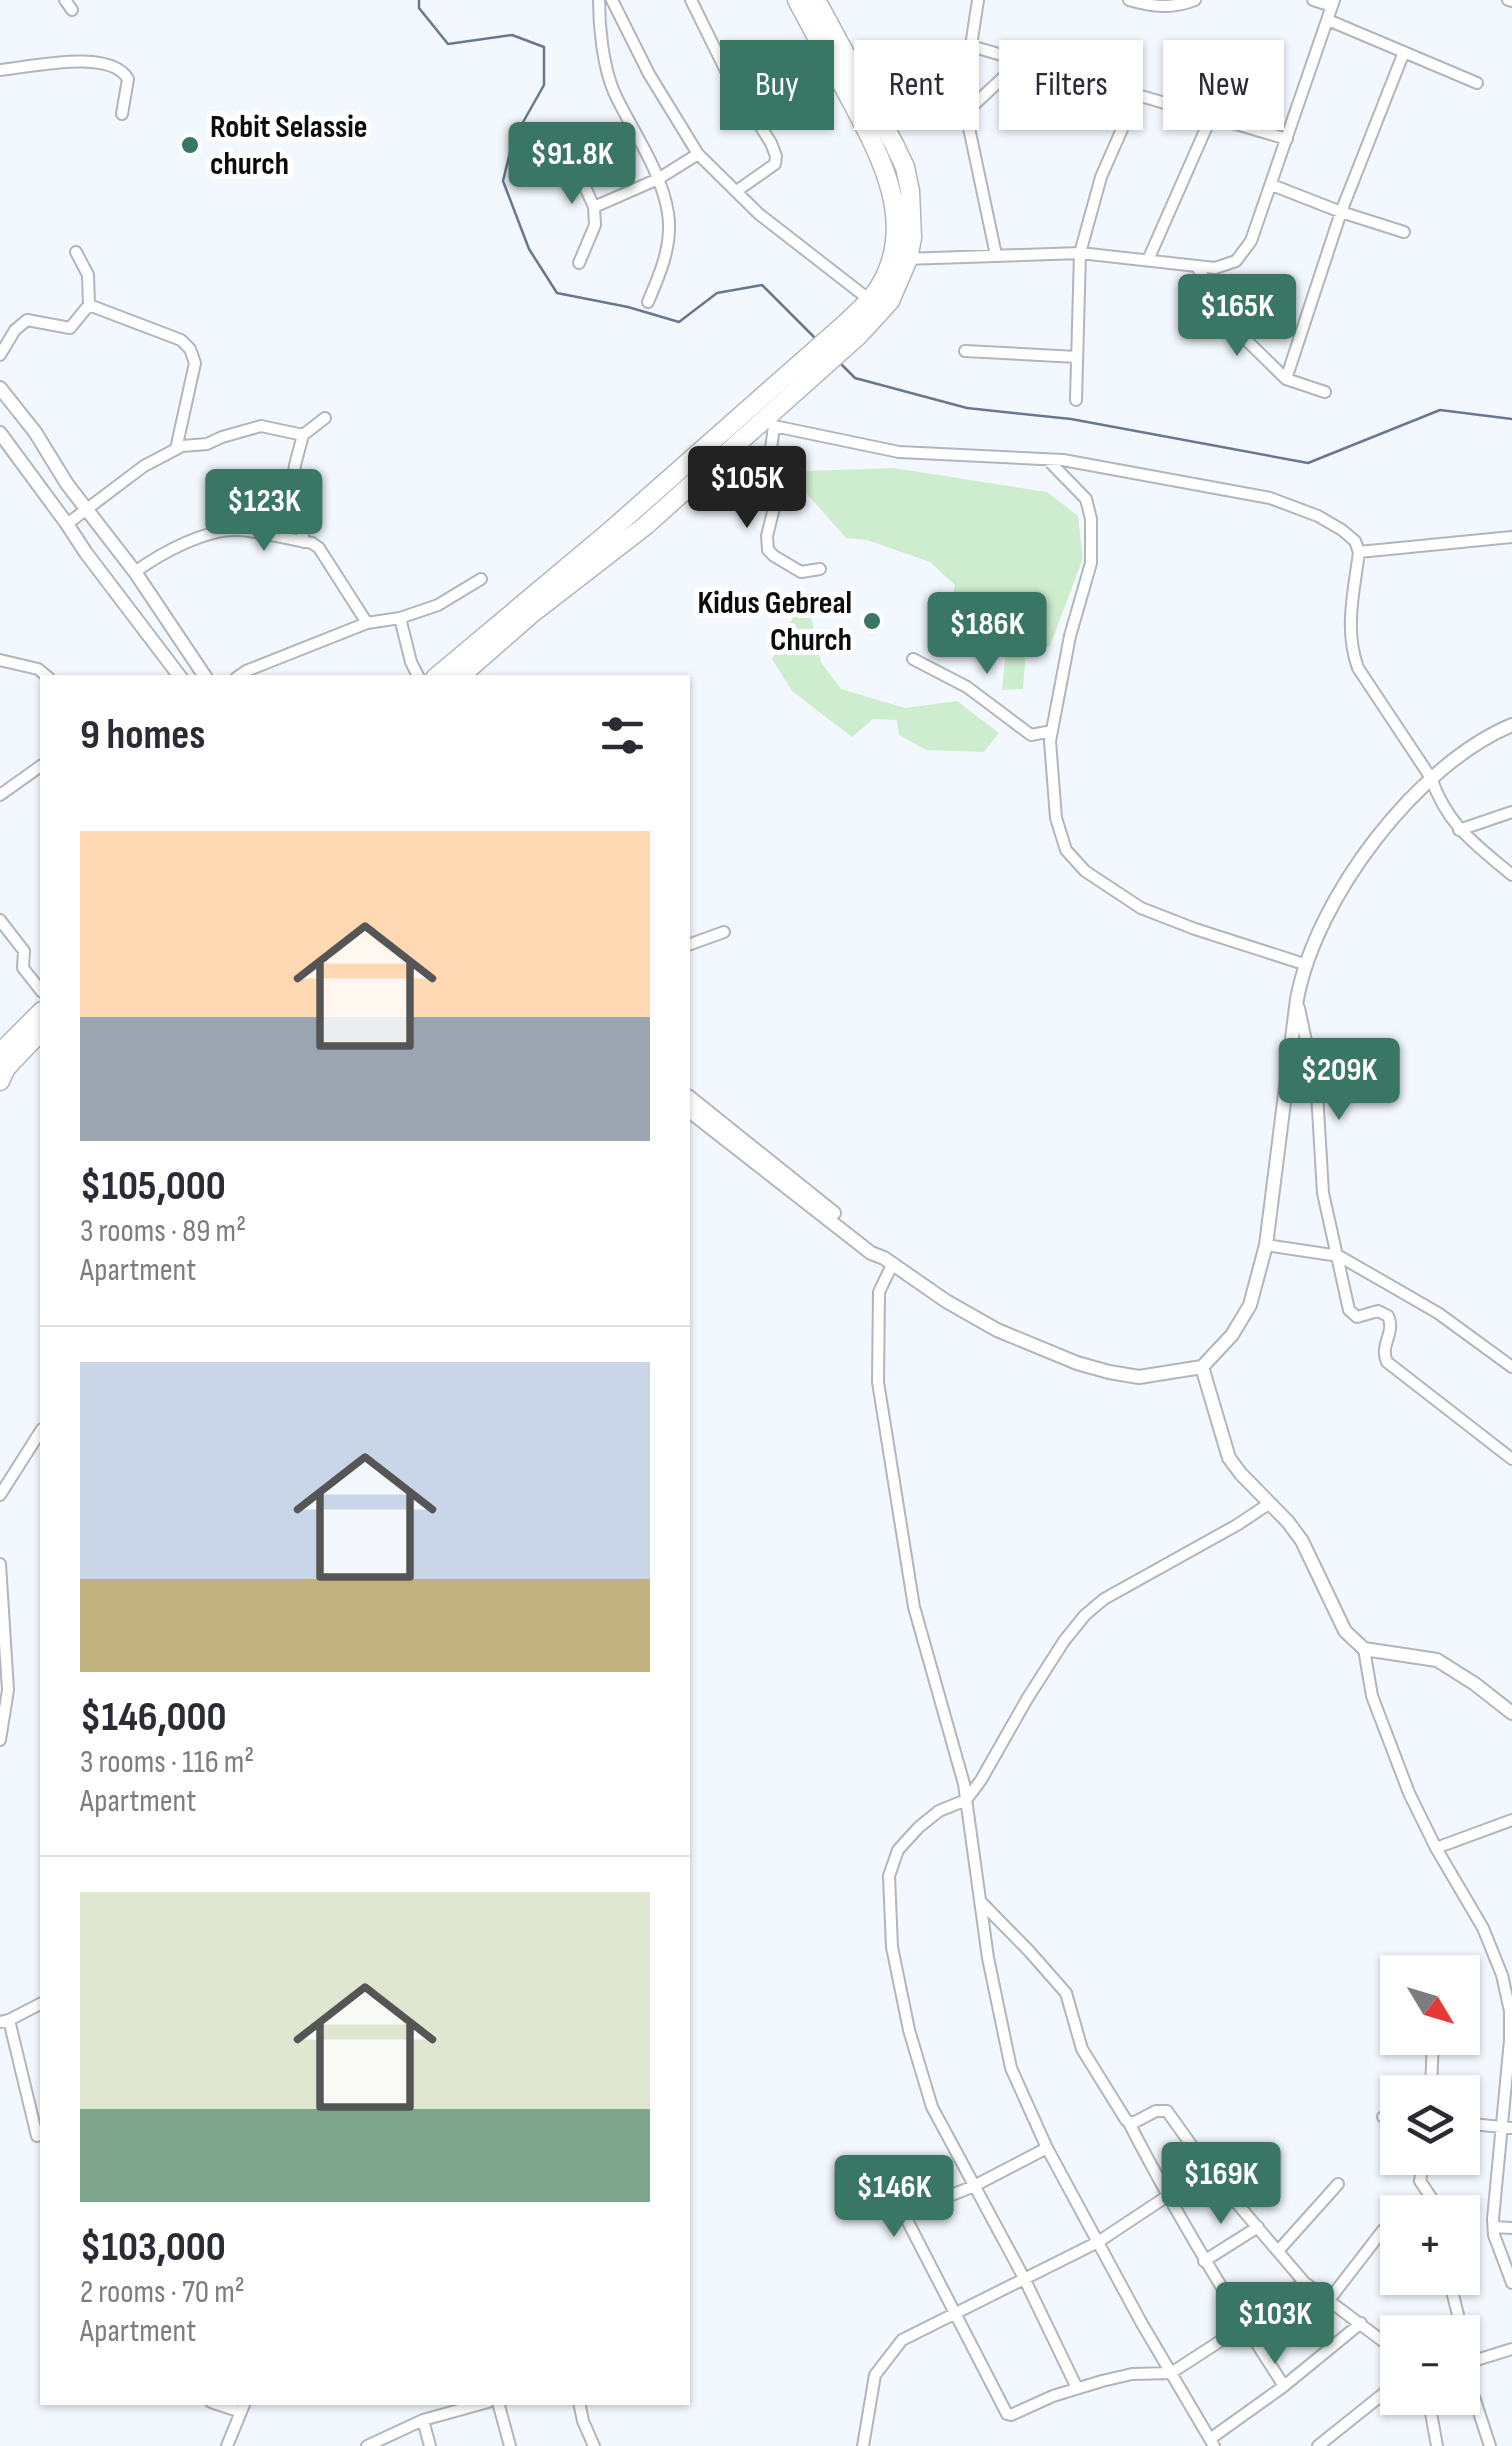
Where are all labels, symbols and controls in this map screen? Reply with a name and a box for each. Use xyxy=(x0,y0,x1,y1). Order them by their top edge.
chip: Buy xyxy=(720,40,834,130)
chip: Rent xyxy=(854,40,979,130)
chip: Filters xyxy=(999,40,1143,130)
chip: New xyxy=(1163,40,1284,130)
place label: Robit Selassie church xyxy=(210,108,367,184)
pin: $91.8K xyxy=(491,122,653,207)
marker: Robit Selassie church xyxy=(179,134,201,156)
text: $91.8K xyxy=(531,135,613,174)
pin: $165K xyxy=(1167,274,1307,359)
text: $165K xyxy=(1200,287,1274,326)
pin: $105K xyxy=(677,446,817,531)
text: $105K xyxy=(710,459,784,498)
pin: $123K xyxy=(194,469,334,554)
text: $123K xyxy=(227,482,301,521)
place label: Kidus Gebreal Church xyxy=(697,584,852,660)
pin: $186K xyxy=(917,592,1057,677)
text: $186K xyxy=(950,605,1024,644)
marker: Kidus Gebreal Church xyxy=(861,610,883,632)
icon: filters xyxy=(595,708,650,763)
text: 9 homes xyxy=(80,710,205,761)
icon: home xyxy=(275,896,455,1076)
pin: $209K xyxy=(1269,1038,1409,1123)
text: $209K xyxy=(1301,1051,1377,1090)
text: $105,000 xyxy=(80,1161,226,1212)
text: 3 rooms · 89 m² xyxy=(80,1212,246,1251)
text: Apartment xyxy=(80,1251,196,1290)
icon: home xyxy=(275,1427,455,1607)
text: $146,000 xyxy=(80,1692,227,1743)
text: 3 rooms · 116 m² xyxy=(80,1743,254,1782)
text: Apartment xyxy=(80,1782,196,1821)
north arrow xyxy=(1380,1955,1480,2055)
map controls xyxy=(1380,1955,1480,2415)
icon: home xyxy=(275,1957,455,2137)
button: layers xyxy=(1380,2075,1480,2175)
pin: $169K xyxy=(1151,2142,1291,2227)
pin: $146K xyxy=(824,2155,964,2240)
text: $169K xyxy=(1184,2155,1258,2194)
text: $146K xyxy=(857,2168,931,2207)
button: + xyxy=(1380,2195,1480,2295)
text: $103,000 xyxy=(80,2222,226,2273)
text: 2 rooms · 70 m² xyxy=(80,2273,245,2312)
pin: $103K xyxy=(1205,2282,1345,2367)
text: $103K xyxy=(1238,2295,1312,2334)
text: Apartment xyxy=(80,2312,196,2351)
button: − xyxy=(1380,2315,1480,2415)

